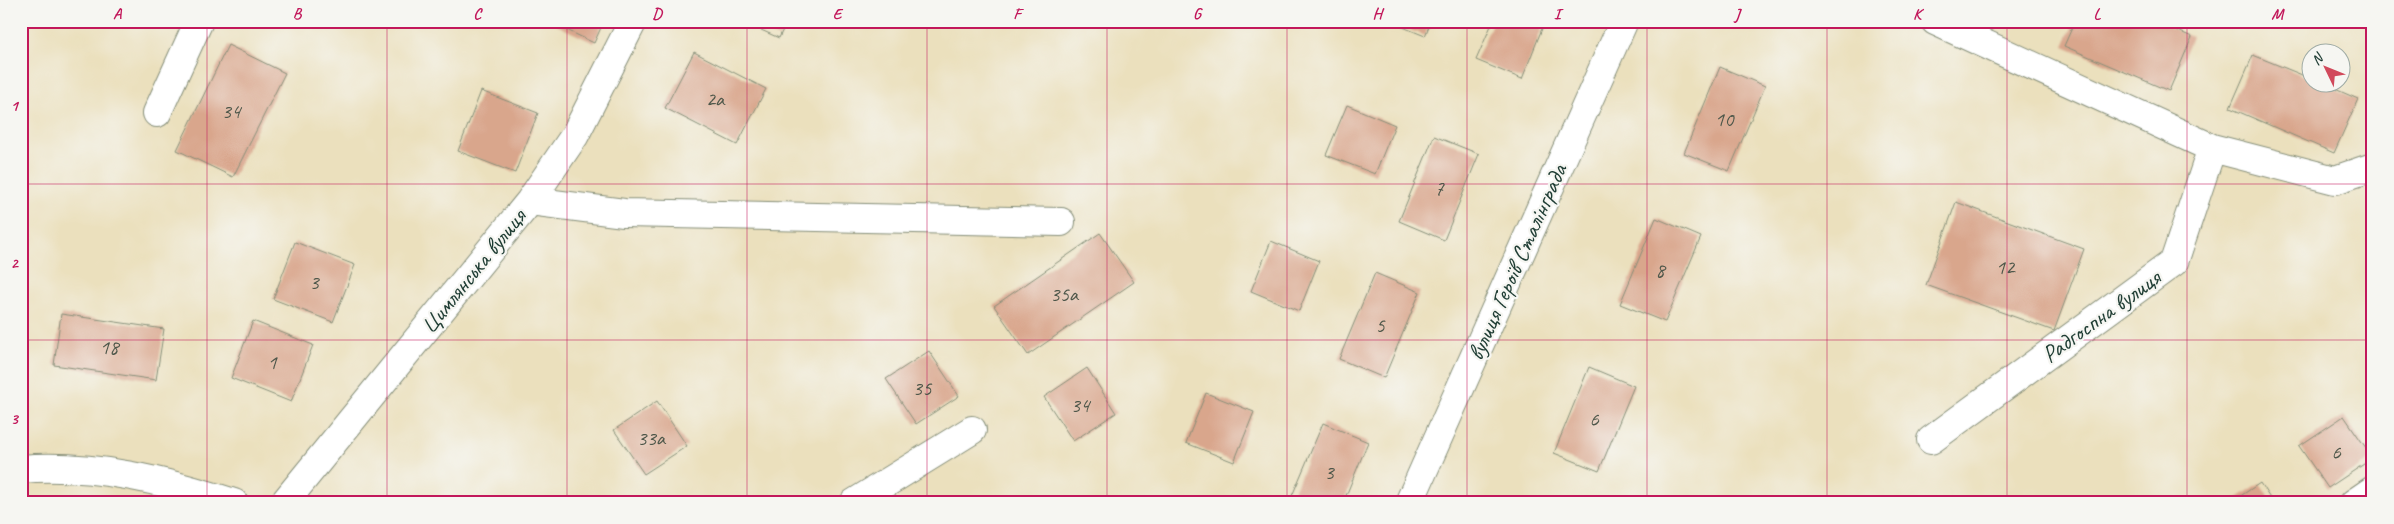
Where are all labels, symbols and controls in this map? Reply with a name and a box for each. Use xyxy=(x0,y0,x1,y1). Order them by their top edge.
text: A xyxy=(113,4,123,24)
text: B xyxy=(293,4,303,24)
text: C xyxy=(473,4,483,24)
text: D xyxy=(652,4,663,24)
text: E xyxy=(833,4,844,24)
text: F xyxy=(1013,4,1024,24)
text: G xyxy=(1193,4,1203,24)
text: H xyxy=(1372,4,1384,24)
text: I xyxy=(1554,4,1564,24)
text: J xyxy=(1733,4,1742,24)
text: K xyxy=(1913,4,1925,24)
text: L xyxy=(2094,4,2102,24)
text: M xyxy=(2271,4,2285,24)
north arrow xyxy=(2302,42,2352,92)
text: N xyxy=(2308,49,2328,68)
house number: 2а xyxy=(706,86,726,112)
text: 1 xyxy=(10,96,19,116)
house number: 34 xyxy=(222,98,243,124)
house number: 10 xyxy=(1715,106,1735,132)
street label: вулиця Героїв Сталінграда xyxy=(1460,158,1574,365)
house number: 7 xyxy=(1434,175,1445,201)
street label: Цимлянська вулиця xyxy=(414,201,534,339)
text: 2 xyxy=(10,253,19,273)
house number: 12 xyxy=(1996,254,2016,280)
house number: 8 xyxy=(1655,257,1667,283)
street label: Радгоспна вулиця xyxy=(2036,262,2168,369)
house number: 3 xyxy=(309,269,320,295)
house number: 35а xyxy=(1050,281,1080,307)
house number: 5 xyxy=(1375,312,1386,338)
house number: 18 xyxy=(100,334,121,360)
house number: 1 xyxy=(267,349,278,375)
house number: 35 xyxy=(913,375,933,401)
house number: 34 xyxy=(1071,392,1092,418)
house number: 6 xyxy=(1589,406,1599,432)
text: 3 xyxy=(10,409,19,429)
house number: 33а xyxy=(637,425,667,451)
house number: 6 xyxy=(2331,439,2341,465)
house number: 3 xyxy=(1324,459,1335,485)

